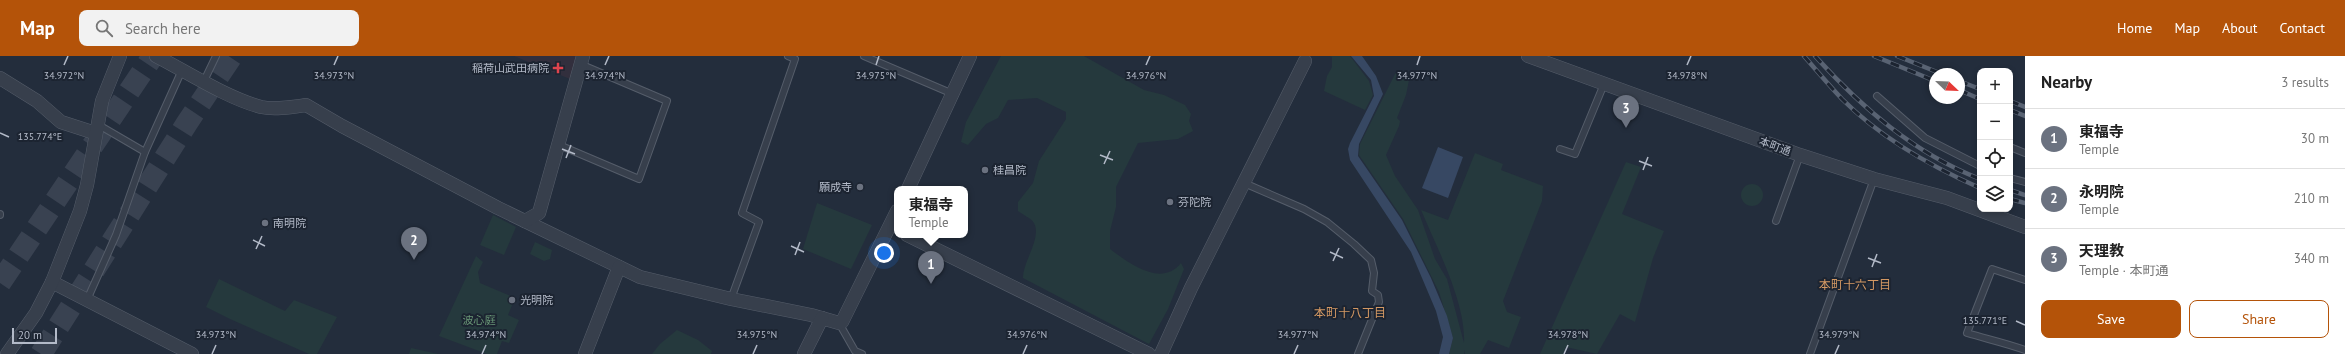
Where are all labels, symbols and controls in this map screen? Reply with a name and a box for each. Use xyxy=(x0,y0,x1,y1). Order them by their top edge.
search box xyxy=(79,10,359,46)
text: Map xyxy=(20,16,55,40)
icon: search xyxy=(93,17,115,39)
text: Search here xyxy=(125,19,201,38)
text: Home xyxy=(2117,19,2152,37)
text: Map xyxy=(2174,19,2200,37)
text: About xyxy=(2222,19,2258,37)
text: Contact xyxy=(2280,19,2325,37)
place label: 稲荷山武田病院 xyxy=(472,61,549,75)
marker: 稲荷山武田病院 xyxy=(552,62,564,74)
north arrow xyxy=(1929,68,1965,104)
map controls xyxy=(1977,68,2013,212)
button: + xyxy=(1977,68,2013,104)
text: 34.972°N xyxy=(44,69,84,82)
text: 34.973°N xyxy=(314,69,354,82)
text: 34.974°N xyxy=(585,69,625,82)
text: 34.975°N xyxy=(856,69,896,82)
text: 34.976°N xyxy=(1126,69,1166,82)
text: 34.977°N xyxy=(1397,69,1437,82)
text: 34.978°N xyxy=(1667,69,1707,82)
text: Nearby xyxy=(2041,71,2092,93)
text: 3 results xyxy=(2281,74,2329,91)
pin: 3 xyxy=(1613,95,1639,128)
button: − xyxy=(1977,104,2013,140)
text: 東福寺 xyxy=(2079,122,2124,141)
text: 135.774°E xyxy=(18,130,62,143)
text: 1 xyxy=(2050,130,2058,147)
text: 30 m xyxy=(2301,130,2329,147)
street label: 本町通 xyxy=(1757,134,1793,158)
button: locate xyxy=(1977,140,2013,176)
text: Temple xyxy=(2079,141,2119,158)
place label: 桂昌院 xyxy=(993,163,1026,177)
marker: 桂昌院 xyxy=(980,165,990,175)
button: layers xyxy=(1977,176,2013,212)
place label: 願成寺 xyxy=(819,180,852,194)
marker: 願成寺 xyxy=(855,182,865,192)
text: 永明院 xyxy=(2079,182,2124,201)
popup xyxy=(894,186,968,238)
text: 2 xyxy=(2050,190,2058,207)
text: 210 m xyxy=(2294,190,2329,207)
text: 東福寺 xyxy=(908,195,954,214)
place label: 芬陀院 xyxy=(1178,195,1211,209)
marker: 芬陀院 xyxy=(1165,197,1175,207)
text: Temple xyxy=(2079,201,2119,218)
text: Temple xyxy=(908,214,949,231)
place label: 南明院 xyxy=(273,216,306,230)
marker: 南明院 xyxy=(260,218,270,228)
pin: 2 xyxy=(401,227,427,260)
text: 天理教 xyxy=(2079,241,2124,260)
your location xyxy=(874,243,894,263)
text: 3 xyxy=(2050,250,2058,267)
text: 340 m xyxy=(2294,250,2329,267)
pin: 1 xyxy=(918,251,944,284)
text: Temple · 本町通 xyxy=(2079,262,2169,279)
district label: 本町十六丁目 xyxy=(1819,277,1891,292)
place label: 光明院 xyxy=(520,293,553,307)
marker: 光明院 xyxy=(507,295,517,305)
button: Save xyxy=(2041,300,2181,338)
button: Share xyxy=(2189,300,2329,338)
district label: 本町十八丁目 xyxy=(1314,305,1386,320)
park label: 波心庭 xyxy=(463,313,496,327)
text: 135.771°E xyxy=(1963,314,2007,327)
scale bar xyxy=(12,326,57,345)
text: 20 m xyxy=(18,328,42,342)
text: 34.973°N xyxy=(196,328,236,341)
text: 34.974°N xyxy=(466,328,506,341)
text: 34.975°N xyxy=(737,328,777,341)
text: 34.976°N xyxy=(1007,328,1047,341)
text: 34.977°N xyxy=(1278,328,1318,341)
text: 34.978°N xyxy=(1548,328,1588,341)
text: 34.979°N xyxy=(1819,328,1859,341)

